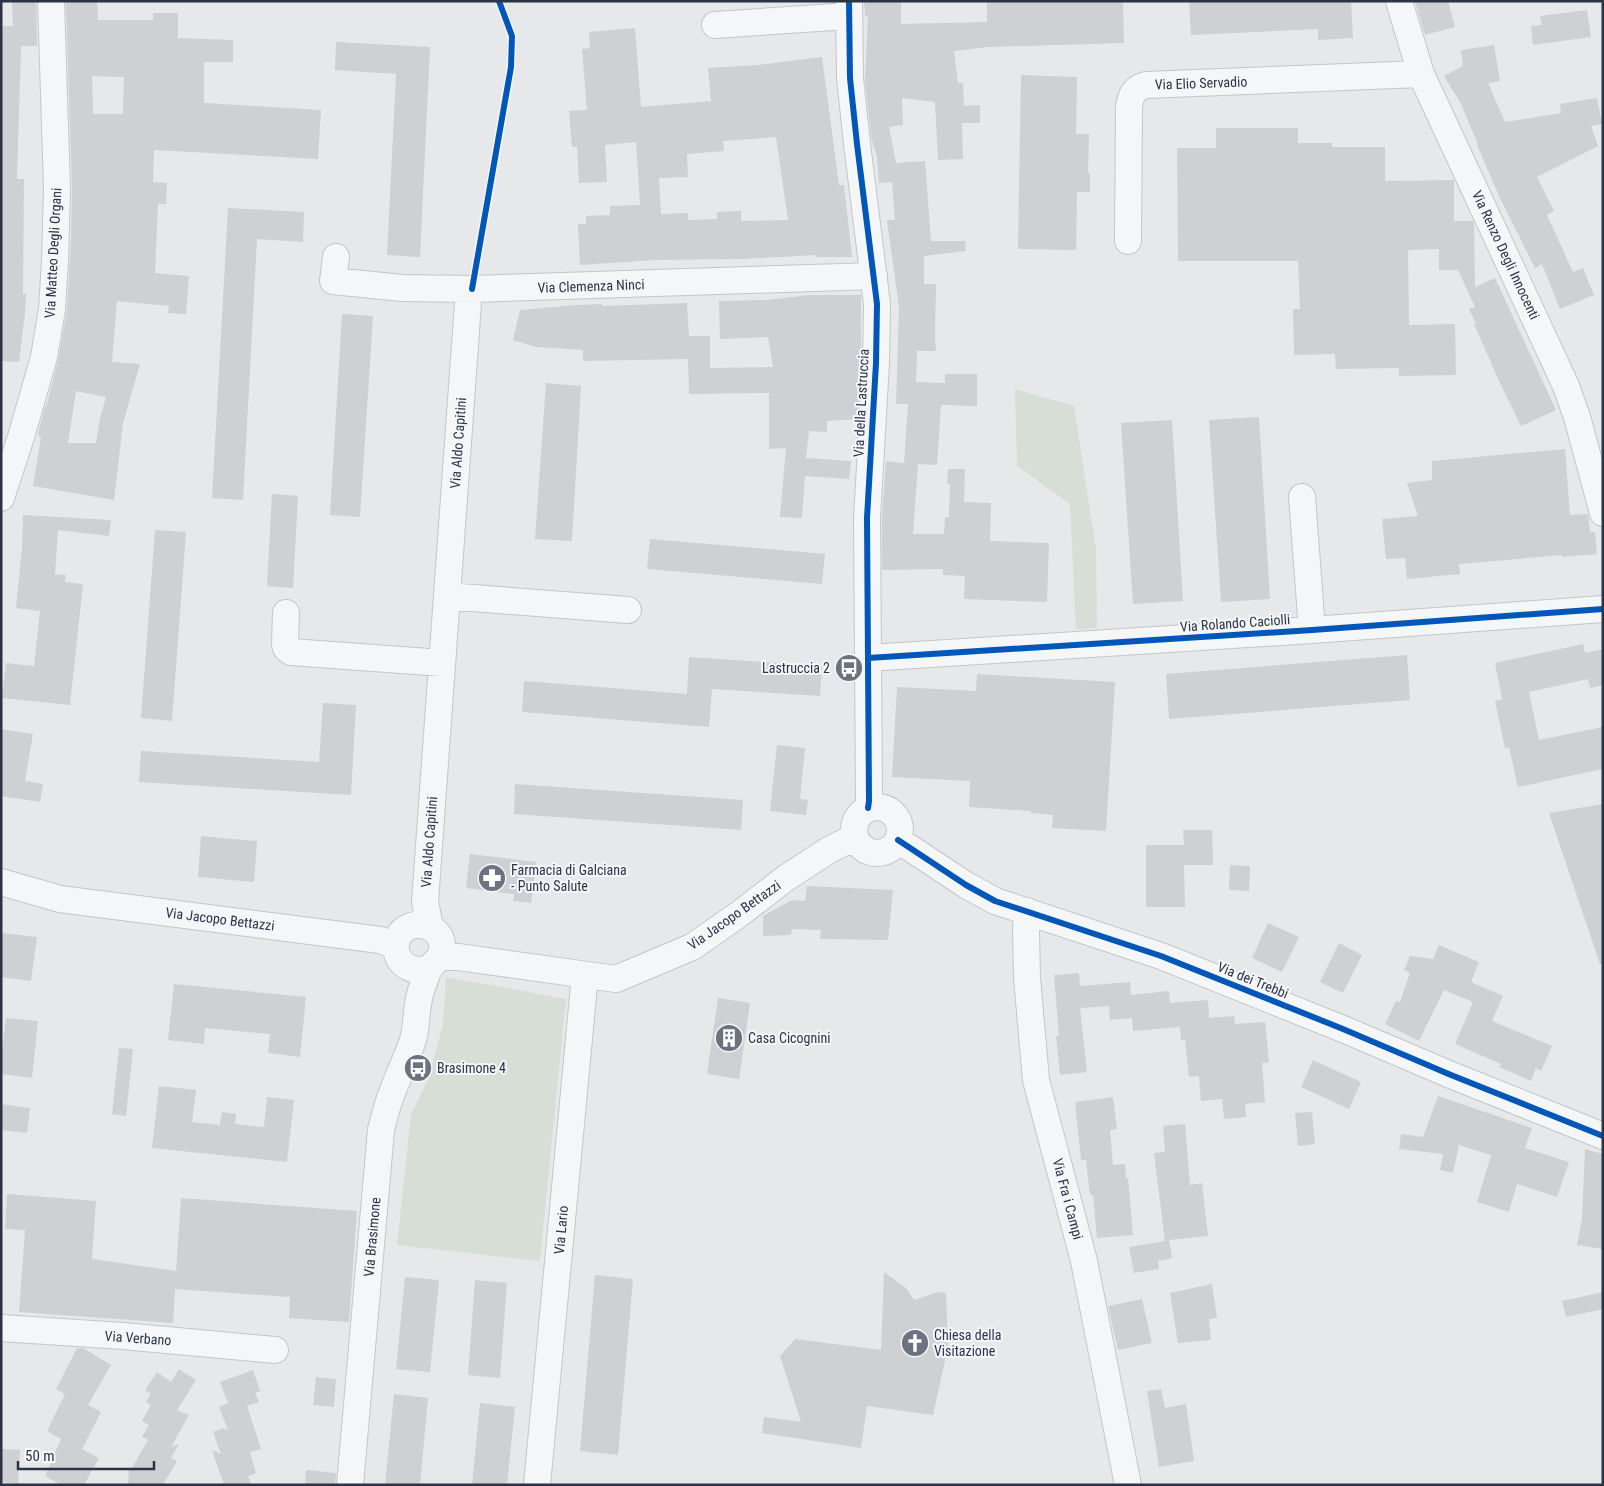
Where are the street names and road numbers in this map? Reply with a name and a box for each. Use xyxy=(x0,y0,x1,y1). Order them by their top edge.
street label: Via Elio Servadio xyxy=(1154,73,1248,93)
street label: Via Matteo Degli Organi xyxy=(42,187,64,319)
street label: Via Renzo Degli Innocenti xyxy=(1469,188,1543,322)
street label: Via Clemenza Ninci xyxy=(537,276,645,296)
street label: Via della Lastruccia xyxy=(850,348,872,458)
street label: Via Aldo Capitini xyxy=(447,397,469,489)
street label: Via Rolando Caciolli xyxy=(1179,611,1291,635)
street label: Via Aldo Capitini xyxy=(418,796,440,888)
street label: Via Jacopo Bettazzi xyxy=(684,877,784,953)
street label: Via Jacopo Bettazzi xyxy=(165,904,275,934)
street label: Via dei Trebbi xyxy=(1215,959,1291,1001)
street label: Via Fra i Campi xyxy=(1050,1157,1086,1241)
street label: Via Brasimone xyxy=(361,1196,383,1277)
street label: Via Lario xyxy=(551,1205,571,1255)
street label: Via Verbano xyxy=(104,1328,172,1348)

